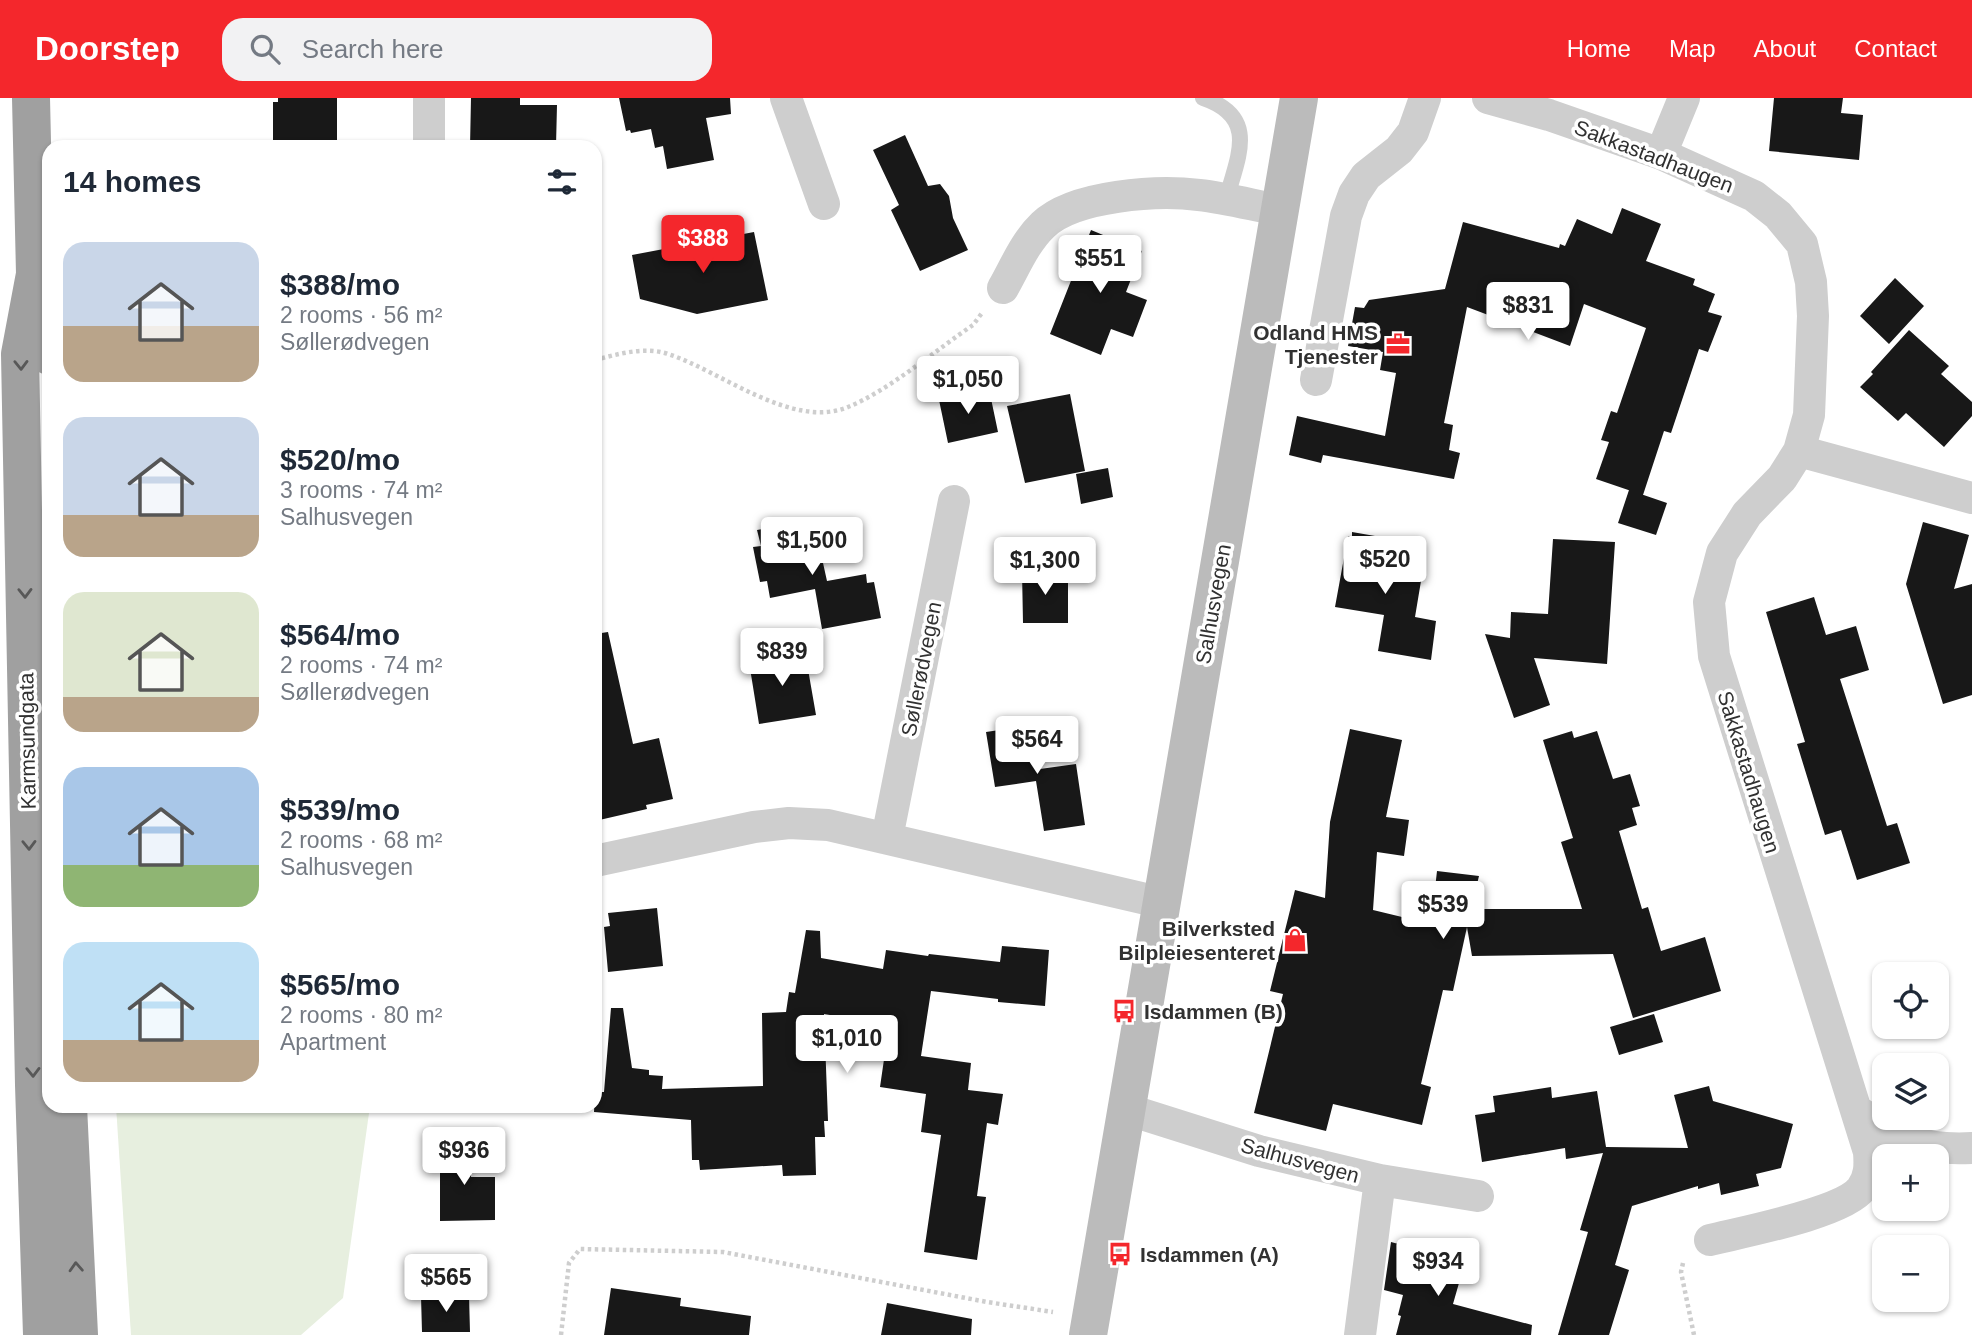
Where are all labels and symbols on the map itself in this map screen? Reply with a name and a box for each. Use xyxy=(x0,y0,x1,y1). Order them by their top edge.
street label: Sakkastadhaugen xyxy=(1571,115,1737,197)
pin: $388 xyxy=(662,216,744,275)
pin: $551 xyxy=(1059,236,1141,295)
pin: $831 xyxy=(1487,282,1569,342)
place label: Odland HMS Tjenester xyxy=(1253,321,1378,368)
office icon: Odland HMS Tjenester xyxy=(1384,330,1412,358)
pin: $1,050 xyxy=(911,356,1025,416)
one-way arrow xyxy=(13,360,28,371)
pin: $1,500 xyxy=(755,518,869,577)
pin: $520 xyxy=(1344,536,1426,596)
pin: $1,300 xyxy=(988,538,1102,597)
street label: Salhusvegen xyxy=(1191,542,1235,666)
one-way arrow xyxy=(17,588,32,599)
street label: Søllerødvegen xyxy=(897,600,945,738)
pin: $839 xyxy=(741,628,823,688)
street label: Karmsundgata xyxy=(14,672,40,809)
street label: Sakkastadhaugen xyxy=(1713,688,1785,856)
pin: $564 xyxy=(996,716,1078,776)
one-way arrow xyxy=(21,840,37,851)
pin: $539 xyxy=(1402,882,1484,941)
place label: Bilverksted Bilpleiesenteret xyxy=(1119,917,1275,964)
shop icon: Bilverksted Bilpleiesenteret xyxy=(1281,926,1309,954)
bus stop icon: Isdammen (B) xyxy=(1110,997,1138,1025)
place label: Isdammen (B) xyxy=(1144,1000,1283,1023)
pin: $1,010 xyxy=(790,1016,904,1075)
one-way arrow xyxy=(25,1068,41,1078)
pin: $936 xyxy=(423,1128,505,1187)
street label: Salhusvegen xyxy=(1238,1133,1362,1187)
pin: $934 xyxy=(1397,1238,1479,1298)
bus stop icon: Isdammen (A) xyxy=(1106,1240,1134,1268)
place label: Isdammen (A) xyxy=(1140,1243,1279,1266)
pin: $565 xyxy=(405,1254,487,1314)
one-way arrow xyxy=(68,1261,83,1272)

